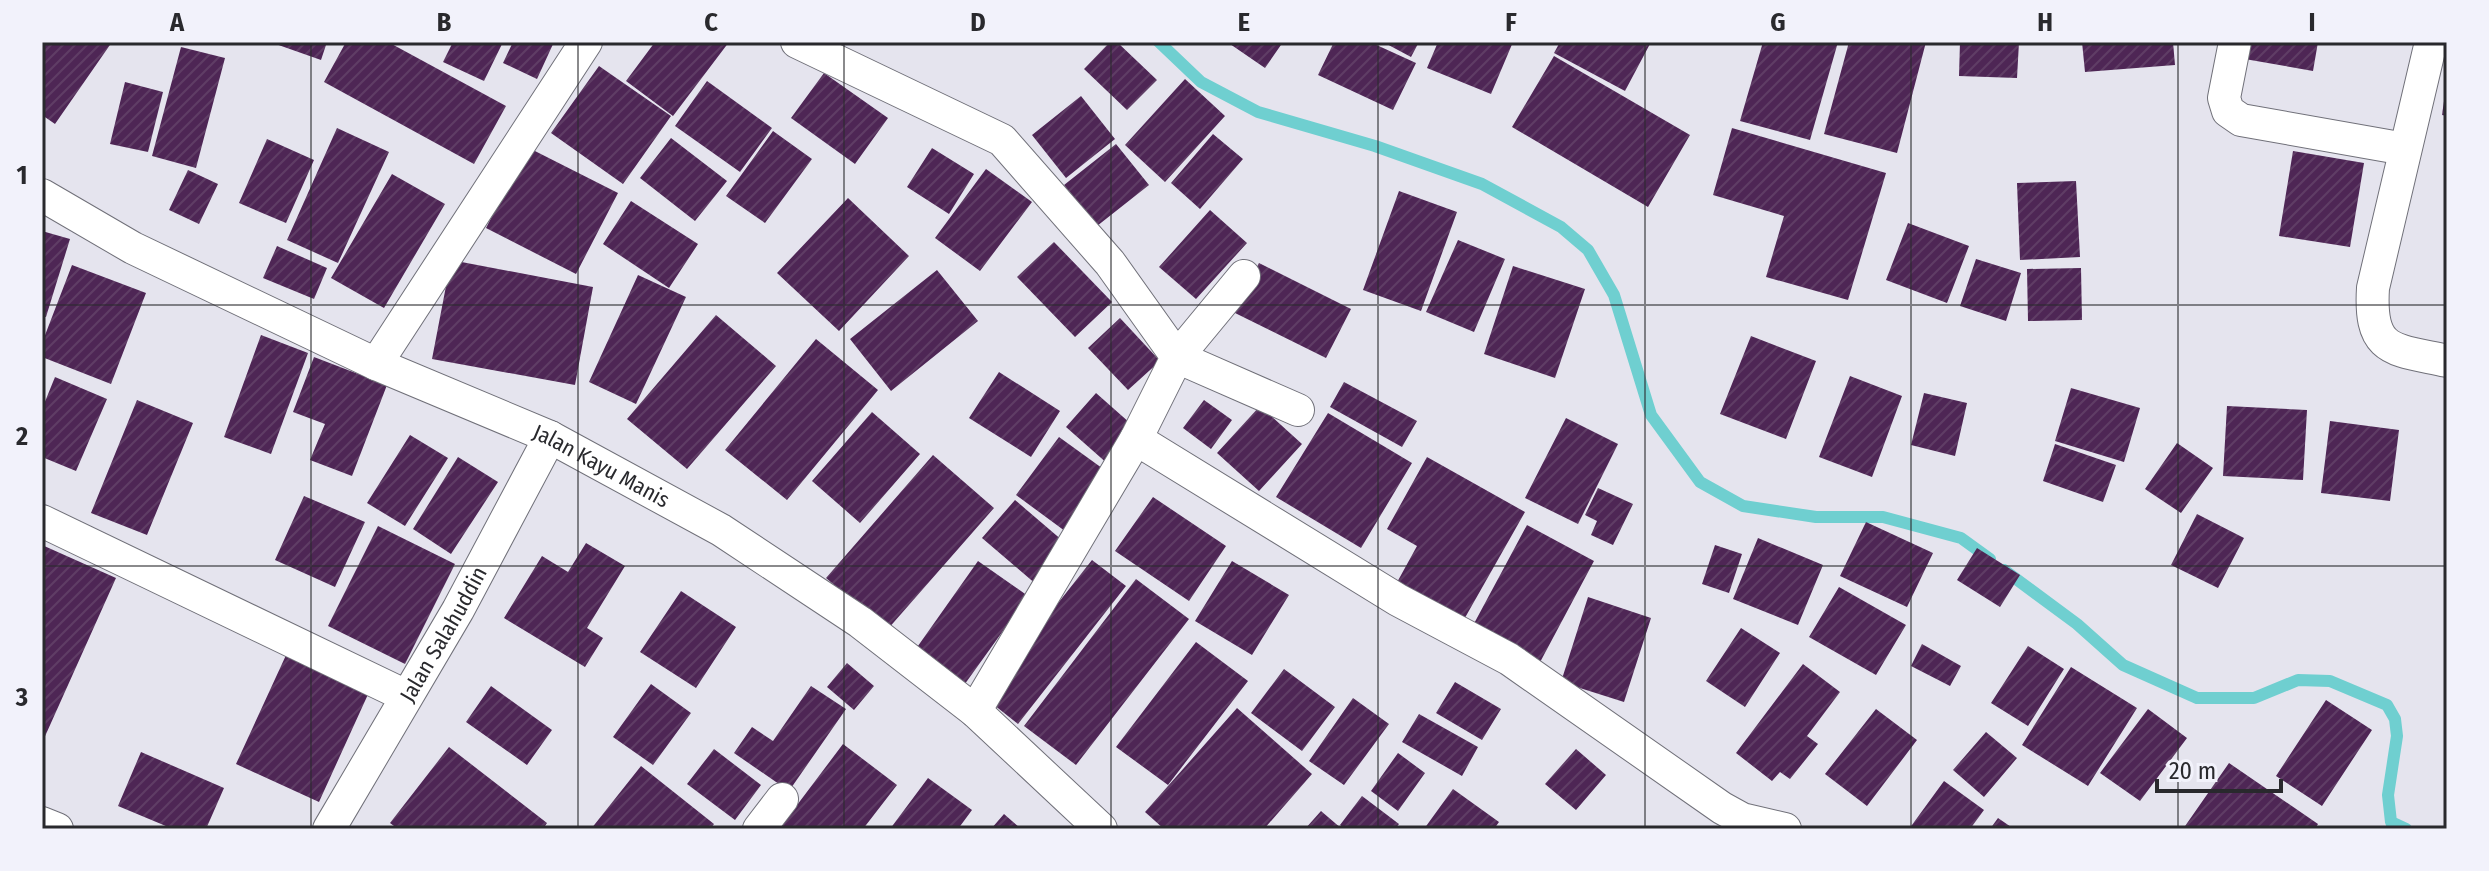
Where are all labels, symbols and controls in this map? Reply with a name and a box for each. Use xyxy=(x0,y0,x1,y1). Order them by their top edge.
text: A xyxy=(169,7,185,38)
text: B xyxy=(437,7,452,38)
text: C xyxy=(704,7,718,38)
text: D xyxy=(970,7,986,38)
text: E xyxy=(1238,7,1250,38)
text: F xyxy=(1505,7,1517,38)
text: G xyxy=(1770,7,1786,38)
text: H xyxy=(2037,7,2053,38)
text: I xyxy=(2309,7,2316,38)
text: 1 xyxy=(17,160,28,191)
street label: Jalan Kayu Manis xyxy=(529,418,674,513)
text: 2 xyxy=(15,421,28,452)
street label: Jalan Salahuddin xyxy=(394,562,493,707)
text: 3 xyxy=(15,682,28,713)
scale bar xyxy=(2157,743,2281,793)
text: 20 m xyxy=(2169,757,2216,785)

